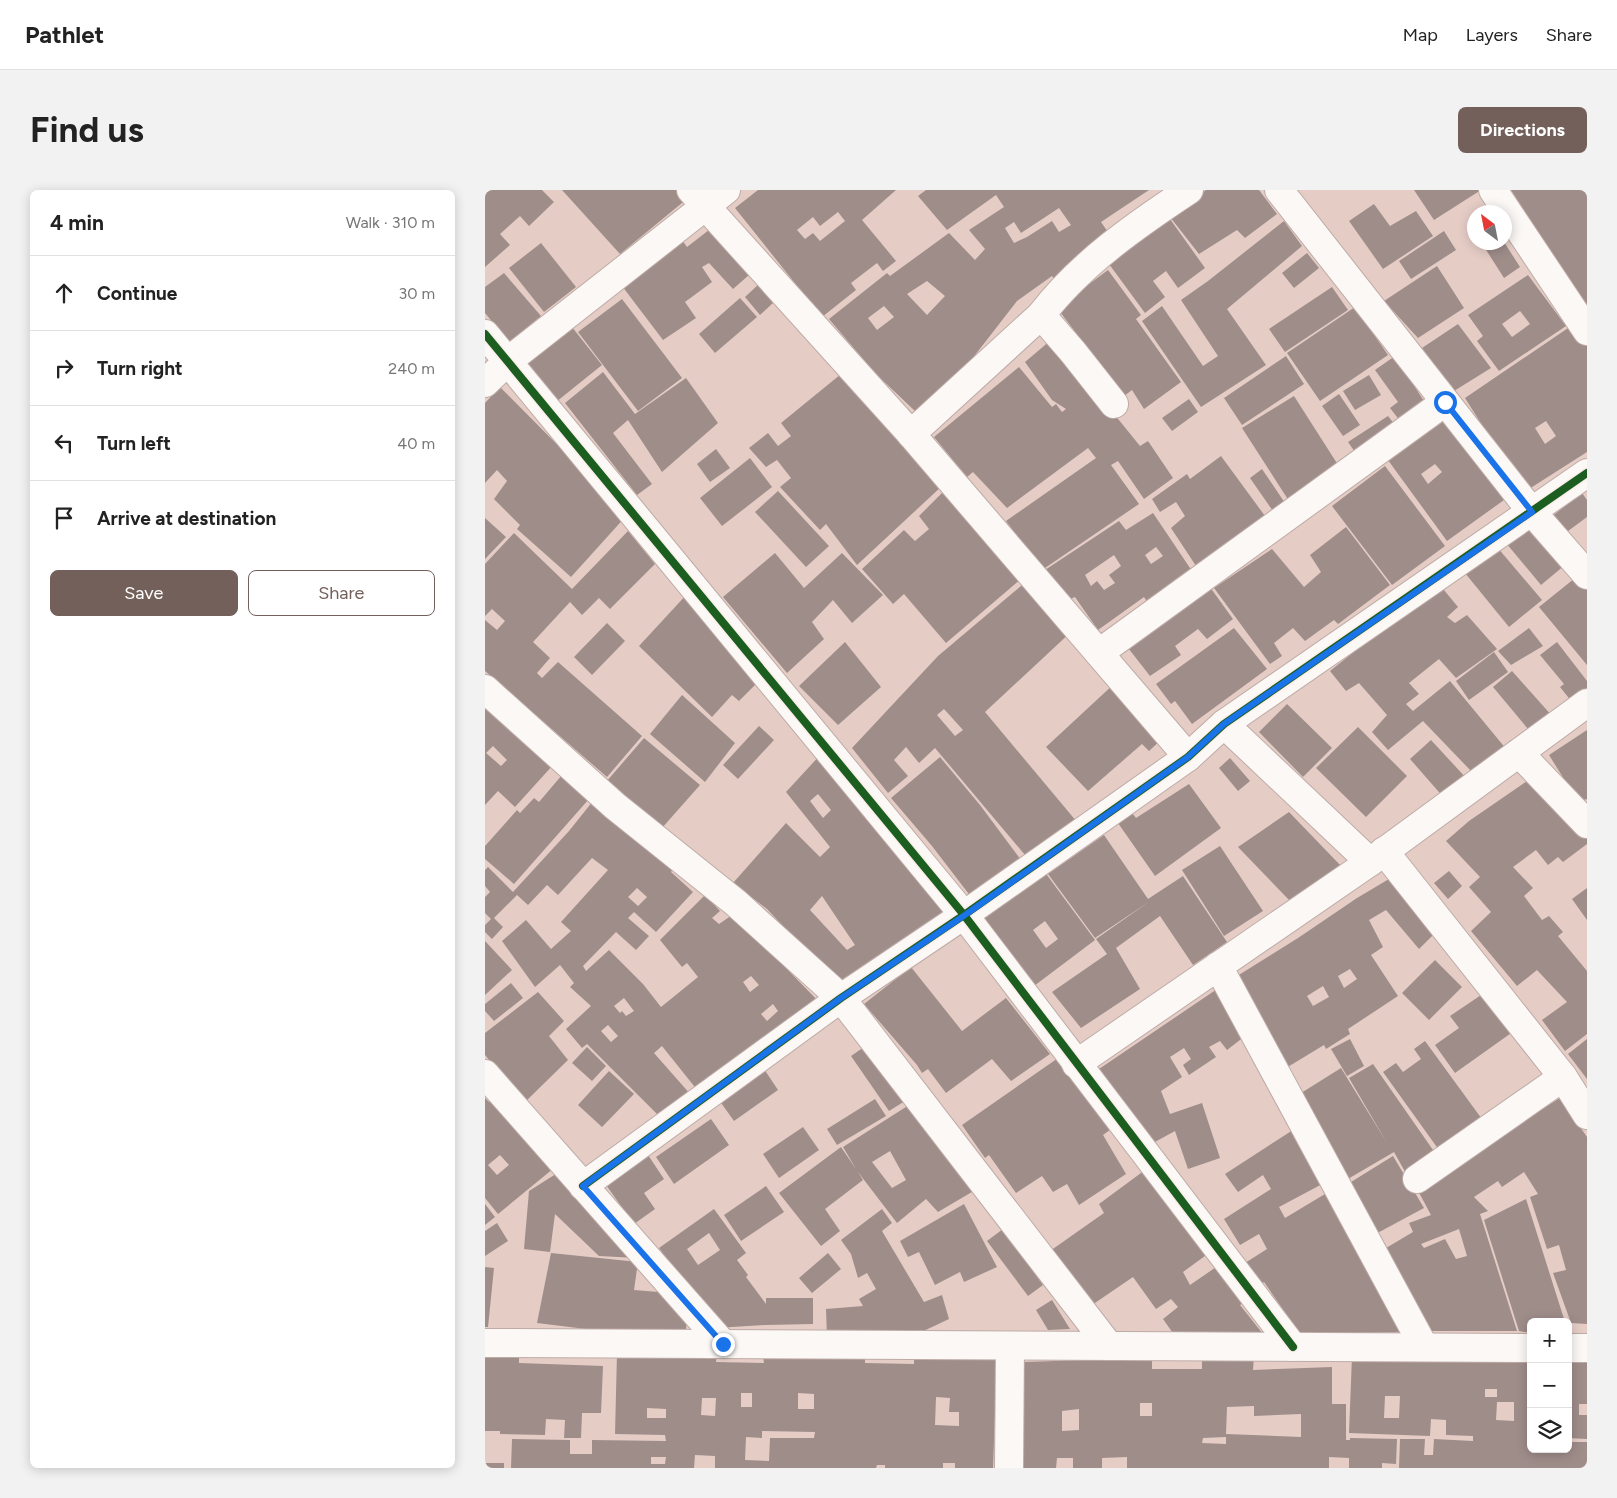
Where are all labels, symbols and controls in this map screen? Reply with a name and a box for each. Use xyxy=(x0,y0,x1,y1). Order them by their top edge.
text: Pathlet xyxy=(25,20,104,49)
text: Map xyxy=(1403,24,1438,46)
text: Layers xyxy=(1466,24,1518,46)
text: Share xyxy=(1546,24,1592,46)
button: Directions xyxy=(1458,107,1587,153)
text: Find us xyxy=(30,109,144,151)
north arrow xyxy=(1467,205,1512,250)
text: 4 min xyxy=(50,210,104,235)
text: Walk · 310 m xyxy=(346,213,435,232)
icon: ahead xyxy=(50,279,78,307)
text: Continue xyxy=(97,282,177,305)
text: 30 m xyxy=(398,284,435,303)
icon: right xyxy=(50,354,78,382)
text: Turn right xyxy=(97,357,183,380)
text: 240 m xyxy=(388,359,435,378)
route start xyxy=(1434,391,1457,414)
icon: left xyxy=(50,429,78,457)
text: Turn left xyxy=(97,432,171,455)
text: 40 m xyxy=(397,434,435,453)
icon: arrive xyxy=(50,504,78,532)
text: Arrive at destination xyxy=(97,507,276,530)
button: Save xyxy=(50,570,238,616)
button: Share xyxy=(248,570,435,616)
map controls xyxy=(1527,1318,1572,1453)
button: + xyxy=(1527,1318,1572,1363)
route end xyxy=(712,1333,735,1356)
button: − xyxy=(1527,1363,1572,1408)
button: layers xyxy=(1527,1408,1572,1453)

